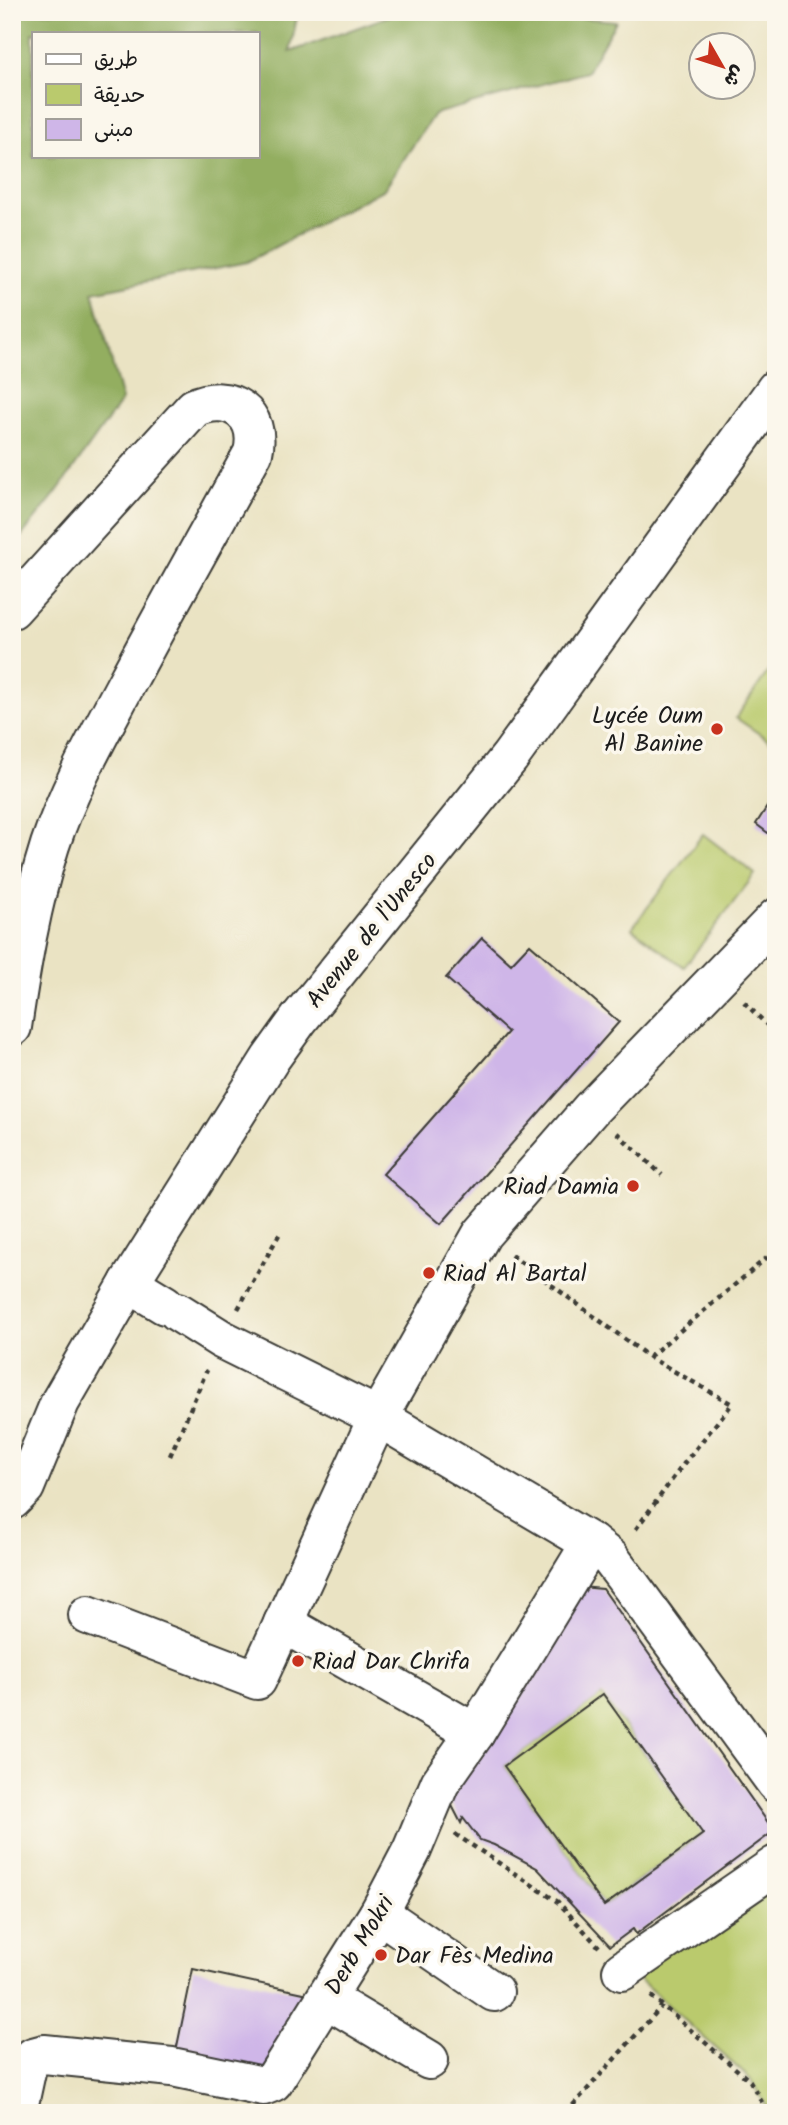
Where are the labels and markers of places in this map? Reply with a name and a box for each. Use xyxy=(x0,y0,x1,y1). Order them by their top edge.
place label: Lycée Oum Al Banine xyxy=(592,697,703,764)
marker: Lycée Oum Al Banine xyxy=(709,721,725,737)
place label: Riad Damia xyxy=(504,1168,619,1207)
marker: Riad Damia xyxy=(625,1178,641,1194)
place label: Riad Al Bartal xyxy=(443,1255,587,1294)
marker: Riad Al Bartal xyxy=(421,1265,437,1281)
place label: Riad Dar Chrifa xyxy=(312,1643,470,1682)
marker: Riad Dar Chrifa xyxy=(290,1653,306,1669)
place label: Dar Fès Medina xyxy=(395,1937,554,1976)
marker: Dar Fès Medina xyxy=(373,1947,389,1963)

